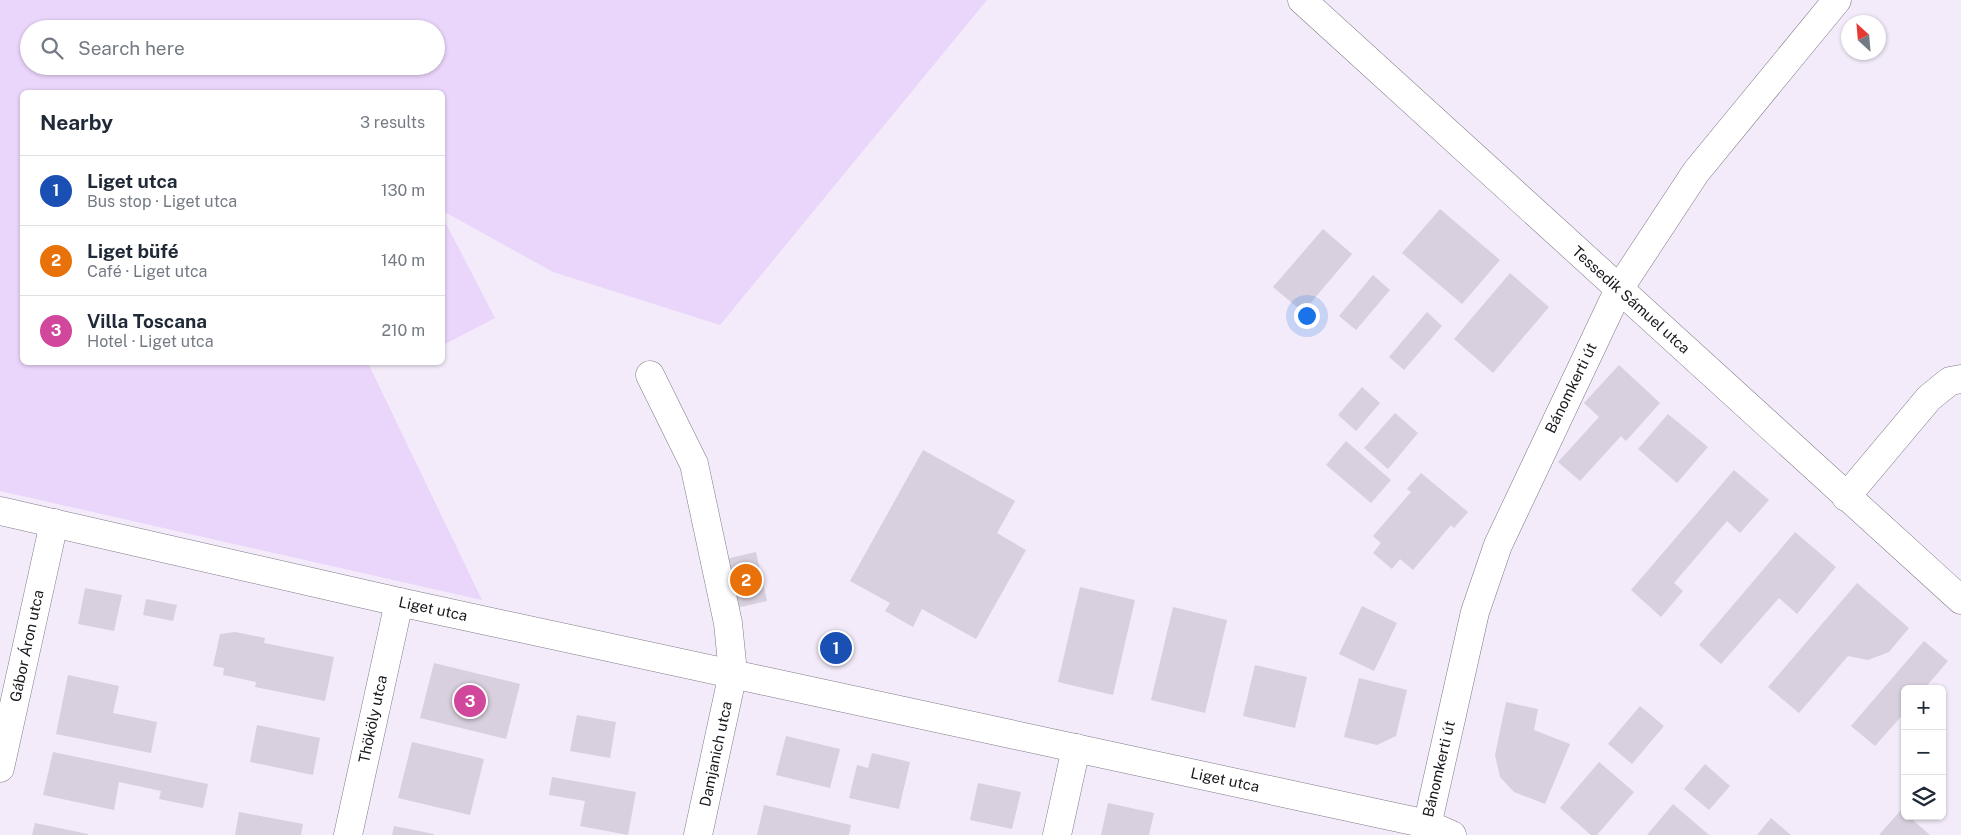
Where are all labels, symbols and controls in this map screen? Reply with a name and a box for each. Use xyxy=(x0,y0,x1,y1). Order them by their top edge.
north arrow xyxy=(1841,15,1886,60)
search box xyxy=(20,20,445,75)
icon: search xyxy=(38,34,66,62)
text: Search here xyxy=(78,37,185,59)
text: Nearby xyxy=(40,110,113,135)
text: 3 results xyxy=(360,113,425,132)
text: Liget utca xyxy=(87,170,178,192)
text: 1 xyxy=(53,181,59,200)
text: 130 m xyxy=(381,181,425,200)
text: Bus stop · Liget utca xyxy=(87,192,237,211)
text: Liget büfé xyxy=(87,240,179,262)
street label: Tessedik Sámuel utca xyxy=(1569,242,1694,357)
text: 2 xyxy=(51,251,61,270)
text: 140 m xyxy=(381,251,425,270)
text: Café · Liget utca xyxy=(87,262,207,281)
your location xyxy=(1294,303,1320,329)
text: Villa Toscana xyxy=(87,310,207,332)
text: 3 xyxy=(51,321,61,340)
text: 210 m xyxy=(381,321,425,340)
text: Hotel · Liget utca xyxy=(87,332,214,351)
street label: Bánomkerti út xyxy=(1541,340,1600,436)
pin: 2 xyxy=(730,561,762,599)
street label: Gábor Áron utca xyxy=(6,588,47,703)
street label: Liget utca xyxy=(397,593,469,624)
pin: 1 xyxy=(820,629,852,667)
street label: Thököly utca xyxy=(355,674,390,764)
pin: 3 xyxy=(454,682,486,720)
map controls xyxy=(1901,685,1946,820)
button: + xyxy=(1901,685,1946,730)
street label: Damjanich utca xyxy=(696,700,735,808)
street label: Bánomkerti út xyxy=(1419,719,1458,819)
button: − xyxy=(1901,730,1946,775)
street label: Liget utca xyxy=(1189,764,1261,795)
button: layers xyxy=(1901,775,1946,820)

